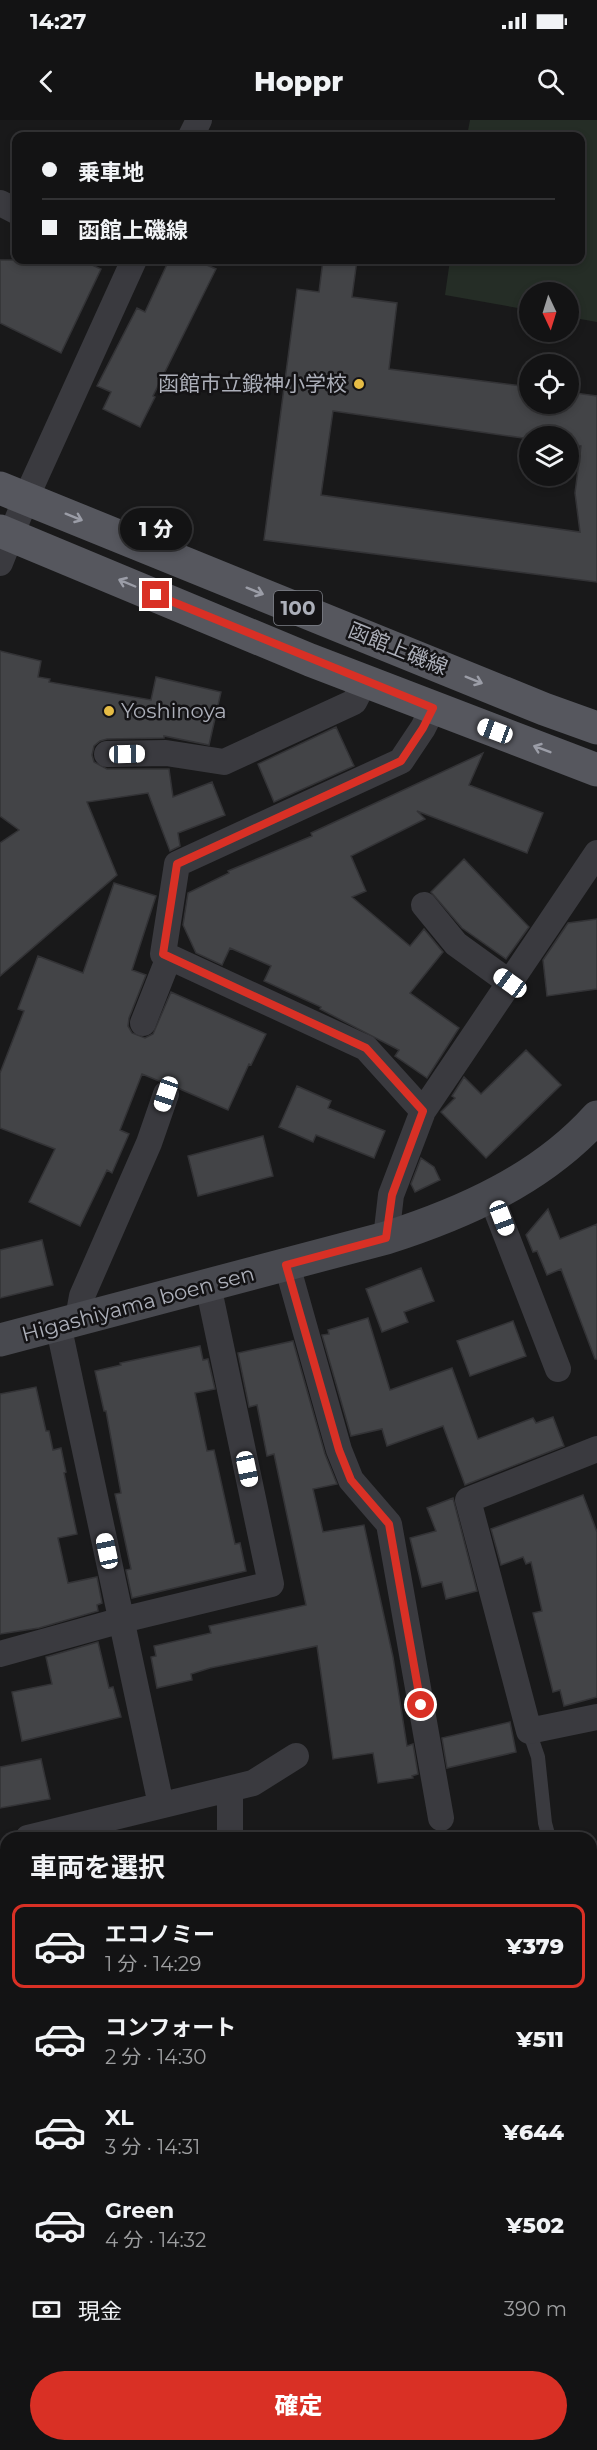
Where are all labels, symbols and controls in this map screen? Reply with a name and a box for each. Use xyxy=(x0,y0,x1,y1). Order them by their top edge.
text: 14:27 xyxy=(30,8,86,35)
icon: back xyxy=(30,65,63,98)
text: Hoppr xyxy=(254,65,343,98)
icon: search xyxy=(534,65,567,98)
text: 乗車地 xyxy=(78,159,144,186)
text: 函館上磯線 xyxy=(78,217,188,244)
north arrow xyxy=(519,282,579,342)
map controls xyxy=(519,282,579,486)
button: locate xyxy=(519,354,579,414)
place label: 函館市立鍛神小学校 xyxy=(158,371,347,396)
marker: 函館市立鍛神小学校 xyxy=(352,377,366,391)
button: layers xyxy=(519,426,579,486)
callout: 1 分 xyxy=(120,508,192,550)
one-way arrow xyxy=(64,512,83,523)
text: 1 分 xyxy=(139,517,173,541)
one-way arrow xyxy=(119,577,137,588)
route end xyxy=(142,581,169,608)
one-way arrow xyxy=(245,586,263,597)
road number: 100 xyxy=(274,591,322,625)
street label: 函館上磯線 xyxy=(345,617,452,680)
one-way arrow xyxy=(464,675,483,686)
place label: Yoshinoya xyxy=(121,698,227,723)
marker: Yoshinoya xyxy=(102,704,116,718)
car xyxy=(475,716,515,746)
one-way arrow xyxy=(533,743,552,754)
car xyxy=(109,745,145,763)
car xyxy=(490,965,530,1001)
car xyxy=(152,1074,180,1114)
car xyxy=(487,1198,517,1238)
street label: Higashiyama boen sen xyxy=(19,1260,257,1347)
car xyxy=(234,1450,260,1488)
car xyxy=(94,1532,120,1570)
route start xyxy=(407,1691,434,1718)
text: 車両を選択 xyxy=(30,1851,165,1884)
icon: car xyxy=(33,1919,87,1973)
text: エコノミー xyxy=(105,1921,215,1948)
text: ¥379 xyxy=(506,1933,564,1960)
text: 1 分 · 14:29 xyxy=(105,1952,201,1976)
icon: car xyxy=(33,2012,87,2066)
text: コンフォート xyxy=(105,2014,236,2041)
text: ¥511 xyxy=(516,2026,564,2053)
text: 2 分 · 14:30 xyxy=(105,2045,206,2069)
text: XL xyxy=(105,2104,134,2131)
icon: car xyxy=(33,2105,87,2159)
text: ¥644 xyxy=(503,2119,564,2146)
text: 3 分 · 14:31 xyxy=(105,2135,200,2159)
text: Green xyxy=(105,2197,174,2224)
icon: car xyxy=(33,2198,87,2252)
text: ¥502 xyxy=(506,2212,564,2239)
text: 4 分 · 14:32 xyxy=(105,2228,206,2252)
icon: cash xyxy=(30,2293,63,2326)
text: 390 m xyxy=(504,2297,567,2321)
text: 現金 xyxy=(78,2298,122,2325)
button: 確定 xyxy=(30,2371,567,2440)

